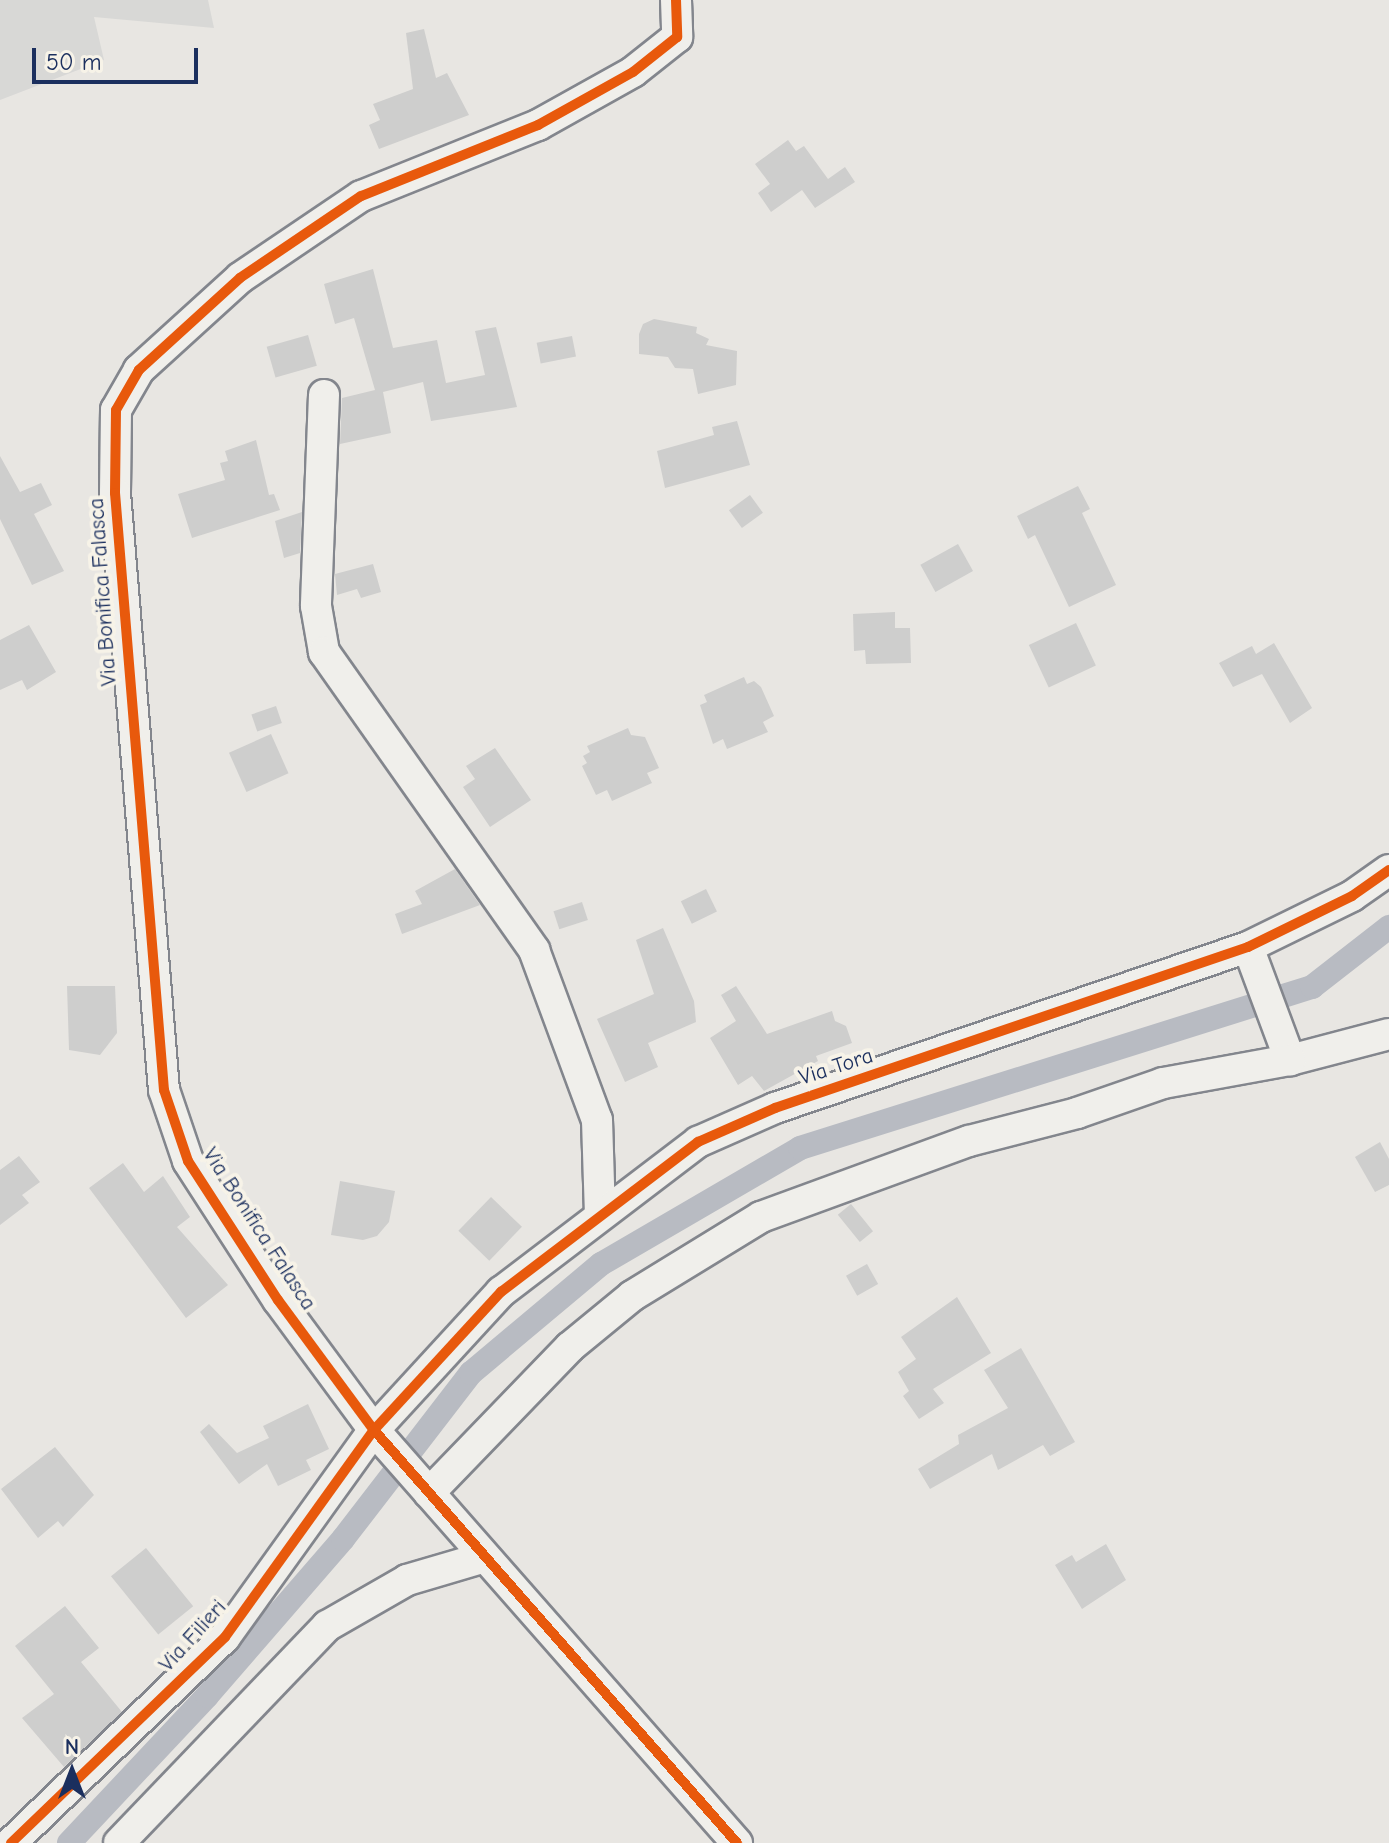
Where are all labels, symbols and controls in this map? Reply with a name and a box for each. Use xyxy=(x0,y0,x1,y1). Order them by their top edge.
scale bar xyxy=(36,32,202,82)
text: 50 m xyxy=(46,48,102,76)
street label: Via Bonifica Falasca xyxy=(83,497,123,687)
street label: Via Tora xyxy=(796,1043,876,1091)
street label: Via Bonifica Falasca xyxy=(197,1143,321,1315)
street label: Via Filieri xyxy=(154,1595,232,1677)
north arrow xyxy=(32,1731,112,1811)
text: N xyxy=(65,1734,79,1760)

